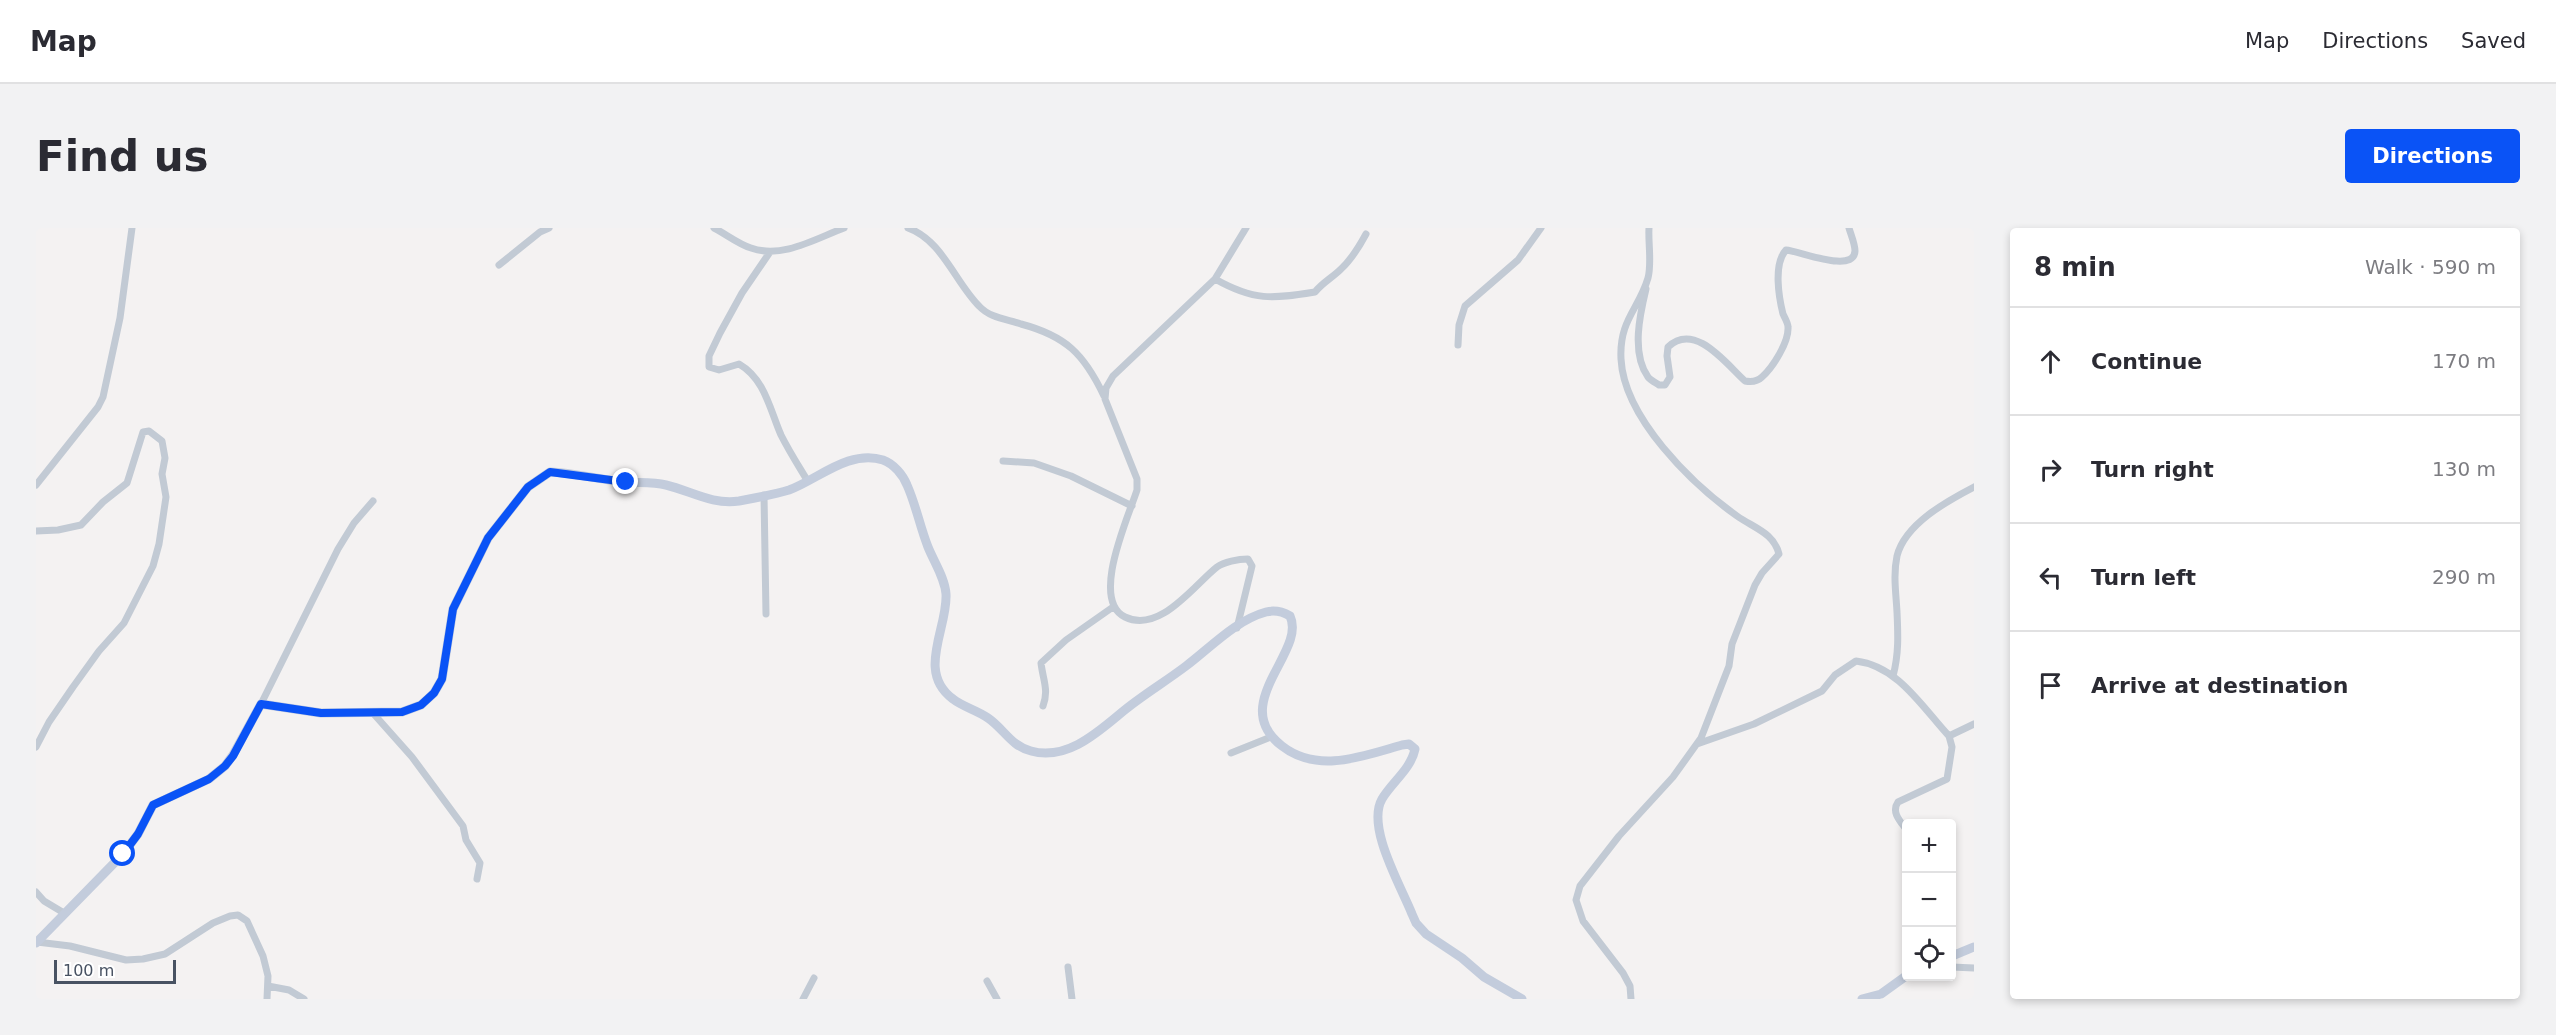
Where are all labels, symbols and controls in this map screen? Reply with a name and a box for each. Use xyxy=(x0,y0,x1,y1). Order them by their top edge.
text: Map xyxy=(30,25,97,58)
text: Map xyxy=(2245,29,2289,53)
text: Directions xyxy=(2322,29,2428,53)
text: Saved xyxy=(2461,29,2526,53)
button: Directions xyxy=(2345,129,2520,183)
text: Find us xyxy=(36,132,209,181)
text: 8 min xyxy=(2034,252,2116,282)
text: Walk · 590 m xyxy=(2365,255,2496,279)
icon: ahead xyxy=(2034,345,2067,378)
text: Continue xyxy=(2091,349,2202,374)
text: 170 m xyxy=(2432,349,2496,373)
icon: right xyxy=(2034,453,2067,486)
text: Turn right xyxy=(2091,457,2214,482)
text: 130 m xyxy=(2432,457,2496,481)
route end xyxy=(612,468,638,494)
icon: left xyxy=(2034,561,2067,594)
text: Turn left xyxy=(2091,565,2196,590)
text: 290 m xyxy=(2432,565,2496,589)
icon: arrive xyxy=(2034,669,2067,702)
text: Arrive at destination xyxy=(2091,673,2348,698)
map controls xyxy=(1902,819,1956,981)
button: + xyxy=(1902,819,1956,873)
route start xyxy=(109,840,135,866)
button: − xyxy=(1902,873,1956,927)
button: locate xyxy=(1902,927,1956,981)
scale bar xyxy=(54,957,176,984)
text: 100 m xyxy=(63,961,114,980)

